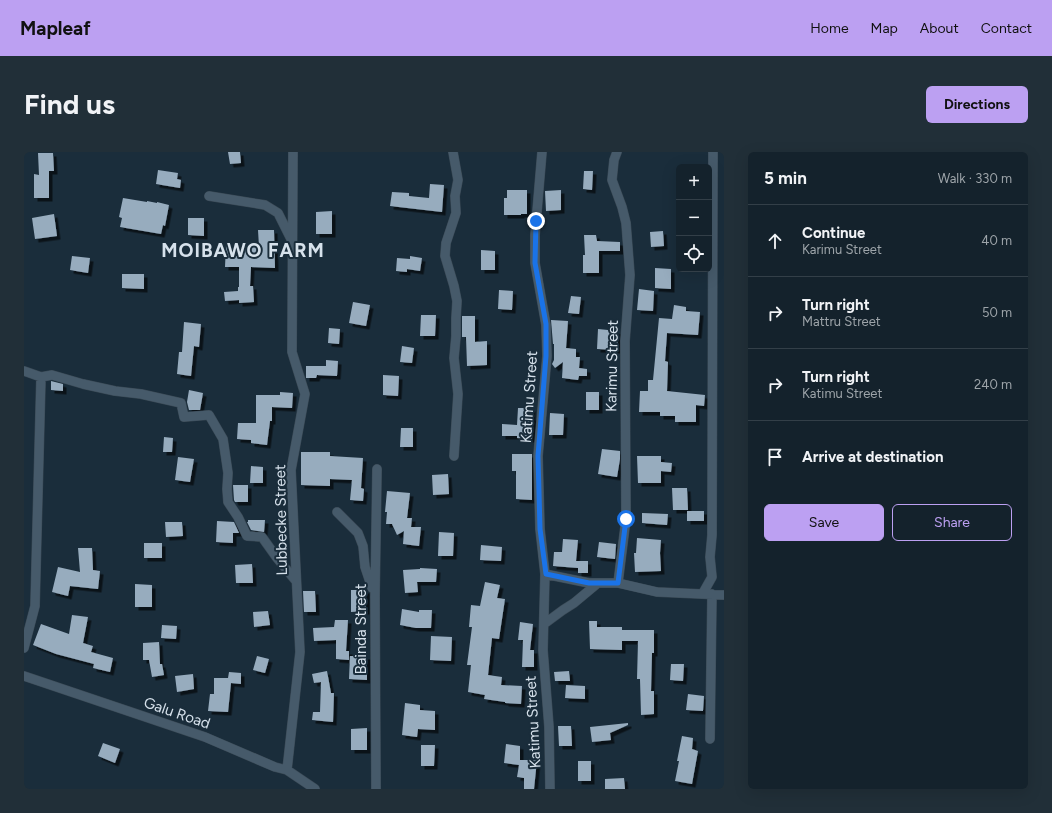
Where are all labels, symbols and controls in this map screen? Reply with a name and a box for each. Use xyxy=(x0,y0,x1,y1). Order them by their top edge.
text: Mapleaf xyxy=(20,17,91,40)
text: Home xyxy=(810,20,849,37)
text: Map xyxy=(871,20,898,37)
text: About xyxy=(920,20,959,37)
text: Contact xyxy=(981,20,1032,37)
button: Directions xyxy=(926,86,1028,123)
text: Find us xyxy=(24,87,115,121)
map controls xyxy=(676,164,712,272)
button: + xyxy=(676,164,712,200)
text: 5 min xyxy=(764,168,807,188)
text: Walk · 330 m xyxy=(938,171,1012,186)
button: − xyxy=(676,200,712,236)
route end xyxy=(527,212,545,230)
text: Continue xyxy=(802,224,865,242)
icon: ahead xyxy=(764,230,786,252)
text: 40 m xyxy=(981,233,1012,248)
button: locate xyxy=(676,236,712,272)
district label: MOIBAWO FARM xyxy=(161,239,325,262)
text: Karimu Street xyxy=(802,242,882,257)
text: Turn right xyxy=(802,296,870,314)
icon: right xyxy=(764,302,786,324)
text: 50 m xyxy=(982,305,1012,320)
text: Mattru Street xyxy=(802,314,881,329)
street label: Karimu Street xyxy=(602,319,622,412)
street label: Katimu Street xyxy=(517,350,541,444)
text: Turn right xyxy=(802,368,870,386)
icon: right xyxy=(764,374,786,396)
text: 240 m xyxy=(974,377,1012,392)
text: Katimu Street xyxy=(802,386,882,401)
icon: arrive xyxy=(764,446,786,468)
text: Arrive at destination xyxy=(802,448,943,466)
street label: Lubbecke Street xyxy=(271,464,291,576)
button: Save xyxy=(764,504,884,541)
button: Share xyxy=(892,504,1012,541)
route start xyxy=(617,510,635,528)
street label: Bainda Street xyxy=(352,583,370,674)
street label: Katimu Street xyxy=(522,675,544,769)
street label: Galu Road xyxy=(141,693,213,733)

